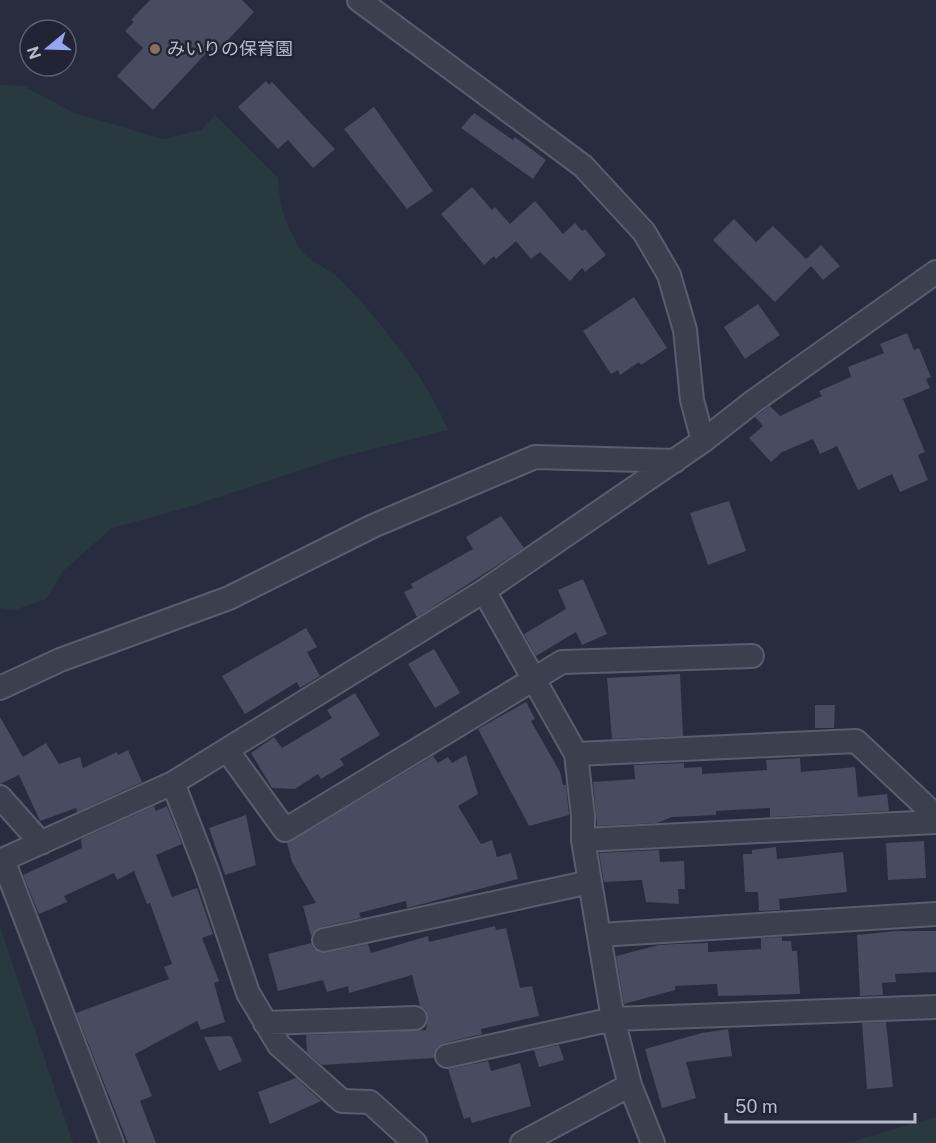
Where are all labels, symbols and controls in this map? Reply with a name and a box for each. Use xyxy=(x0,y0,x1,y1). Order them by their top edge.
north arrow xyxy=(18,18,78,78)
place label: みいりの保育園 xyxy=(167,38,293,59)
marker: みいりの保育園 xyxy=(148,42,162,56)
text: N xyxy=(23,44,45,62)
scale bar xyxy=(726,1086,915,1124)
text: 50 m xyxy=(735,1096,778,1117)

